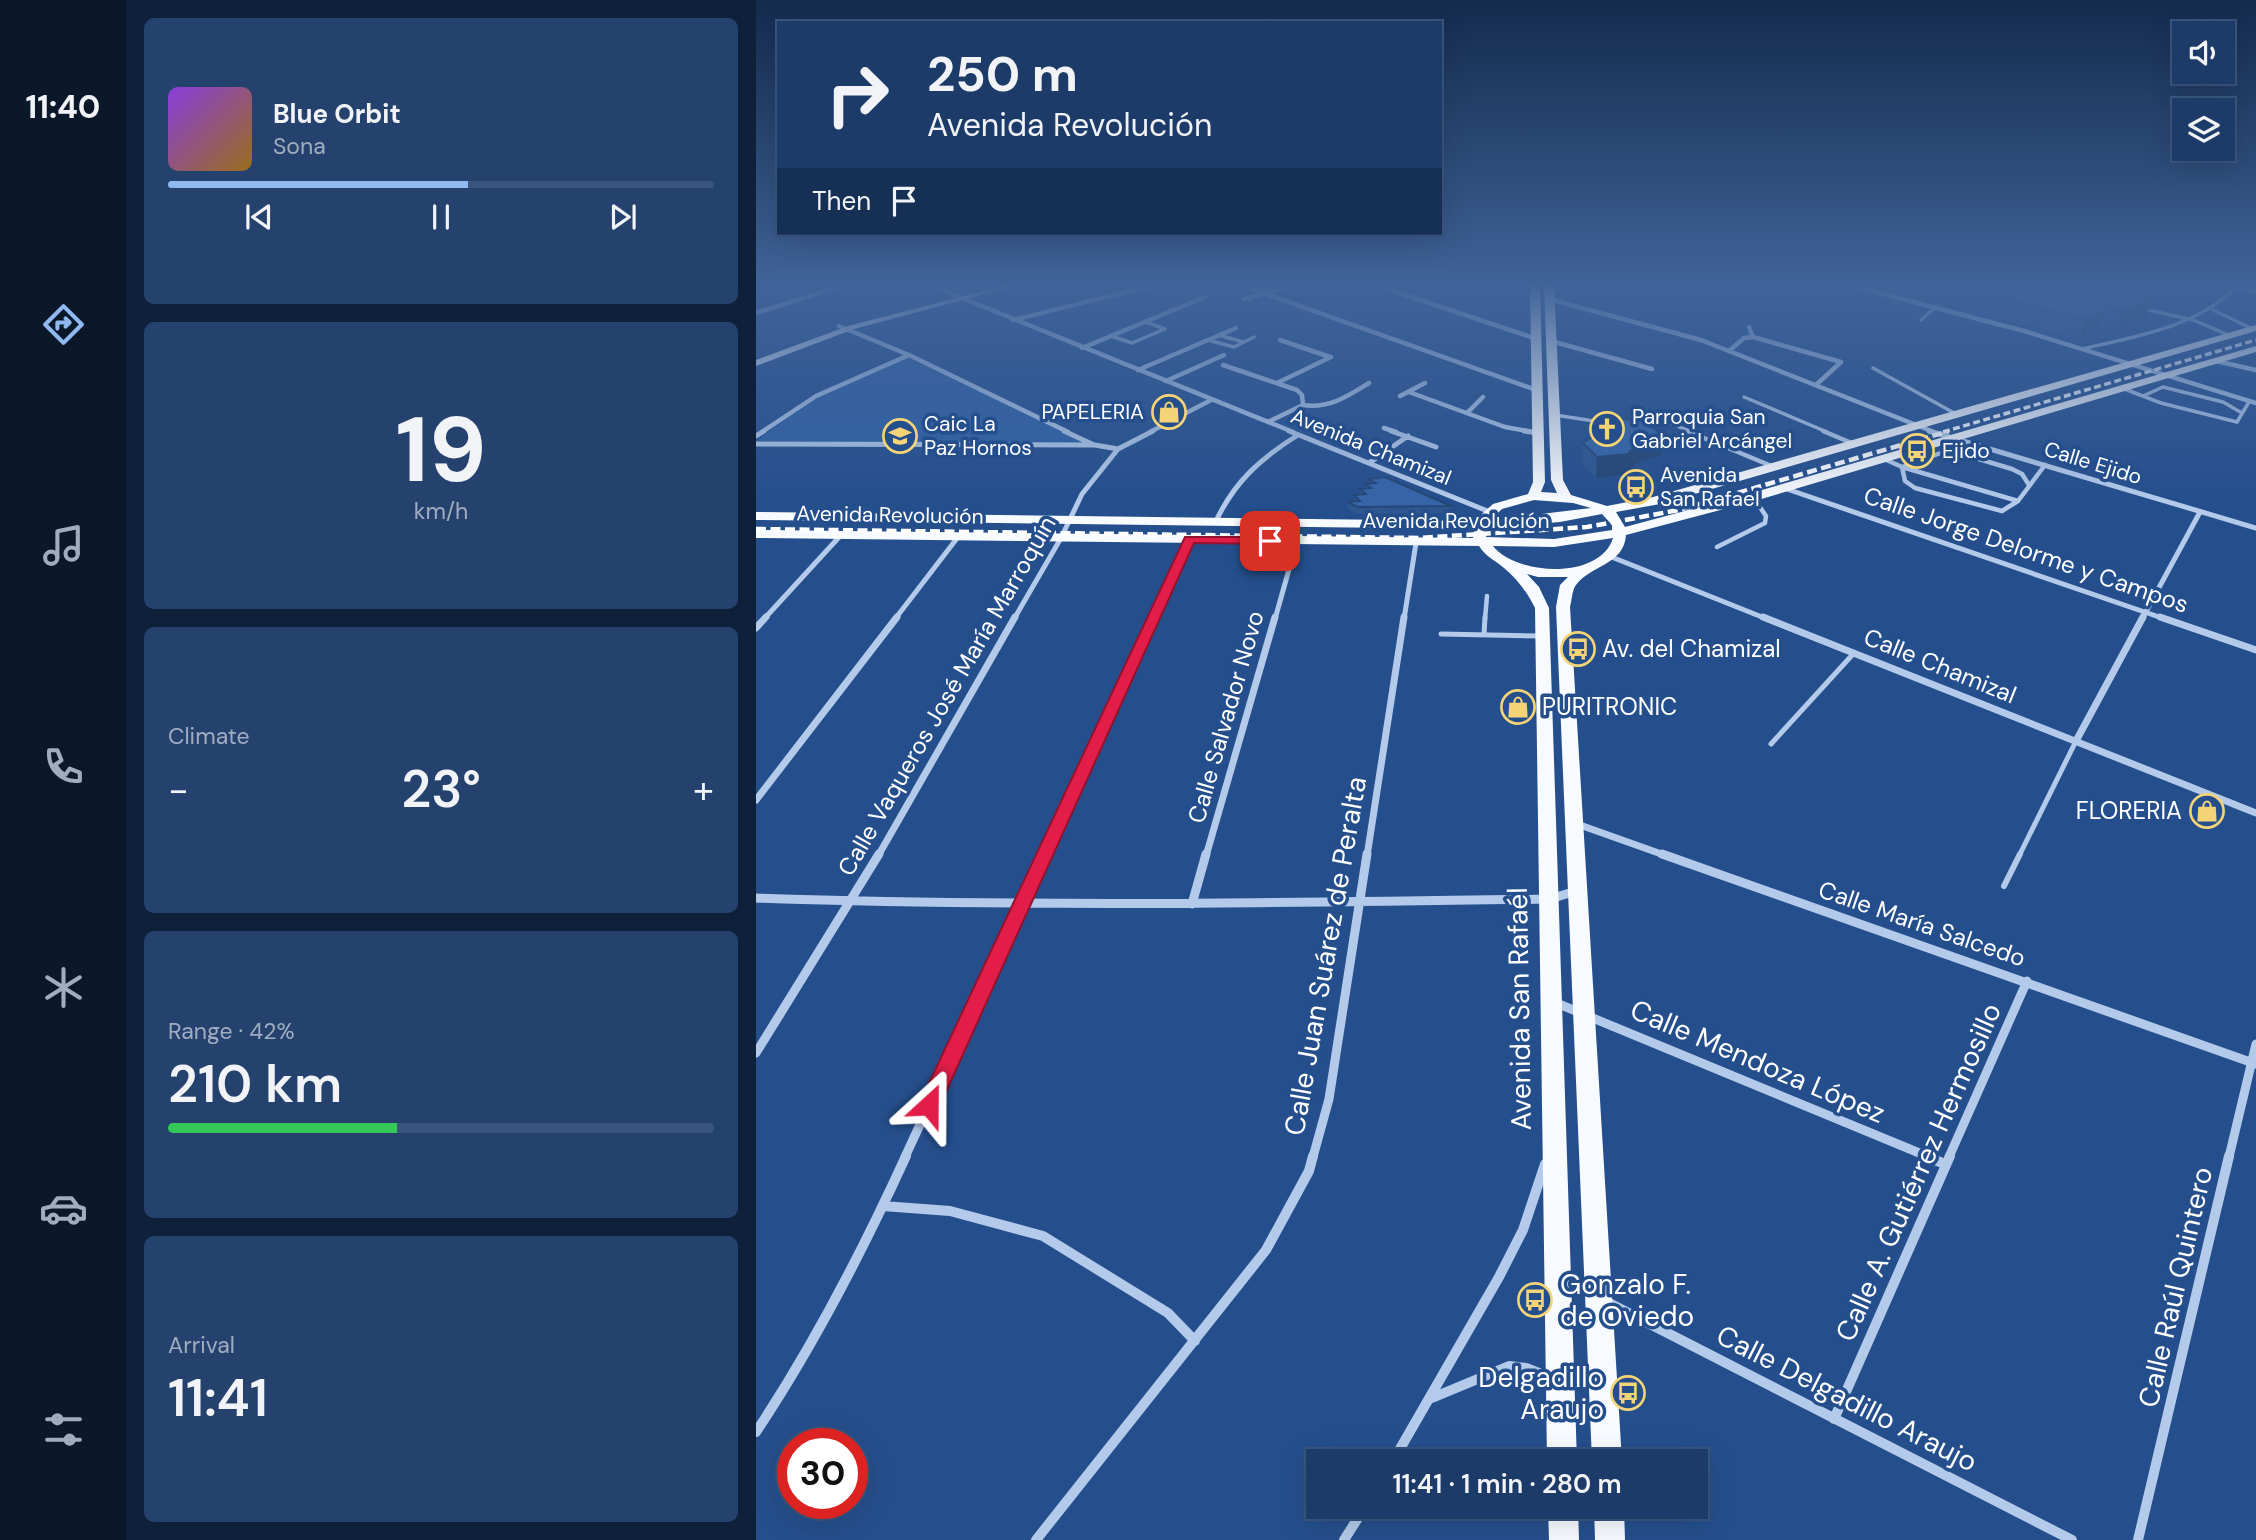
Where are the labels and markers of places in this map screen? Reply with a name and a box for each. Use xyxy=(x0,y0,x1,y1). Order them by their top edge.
shop icon: PAPELERIA xyxy=(1150,393,1188,431)
place label: PAPELERIA xyxy=(1041,398,1144,426)
place label: Parroquia San Gabriel Arcángel xyxy=(1632,403,1792,455)
place label: Caic La Paz Hornos xyxy=(924,410,1032,462)
church icon: Parroquia San Gabriel Arcángel xyxy=(1588,410,1626,448)
school or university icon: Caic La Paz Hornos xyxy=(881,417,919,455)
bus stop icon: Ejido xyxy=(1898,432,1936,470)
place label: Ejido xyxy=(1942,437,1990,465)
place label: Avenida San Rafael xyxy=(1660,461,1760,513)
bus stop icon: Avenida San Rafael xyxy=(1617,468,1655,506)
pin xyxy=(1240,511,1300,571)
bus stop icon: Av. del Chamizal xyxy=(1559,630,1597,668)
place label: Av. del Chamizal xyxy=(1602,633,1781,664)
shop icon: PURITRONIC xyxy=(1499,688,1537,726)
place label: PURITRONIC xyxy=(1542,691,1677,722)
shop icon: FLORERIA xyxy=(2188,792,2226,830)
place label: FLORERIA xyxy=(2076,795,2182,826)
place label: Gonzalo F. de Oviedo xyxy=(1560,1266,1694,1335)
bus stop icon: Gonzalo F. de Oviedo xyxy=(1516,1281,1554,1319)
place label: Delgadillo Araujo xyxy=(1478,1359,1604,1428)
bus stop icon: Delgadillo Araujo xyxy=(1609,1374,1647,1412)

